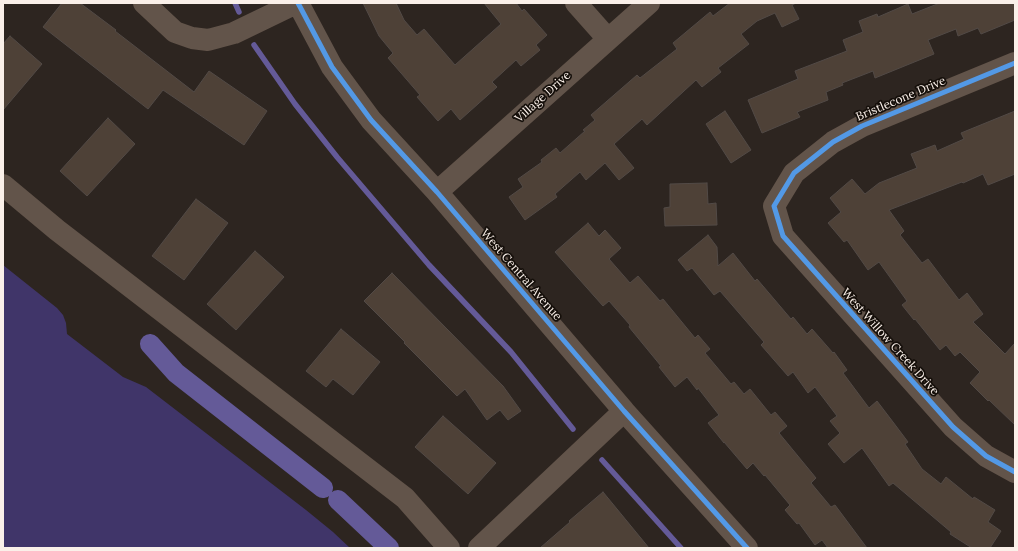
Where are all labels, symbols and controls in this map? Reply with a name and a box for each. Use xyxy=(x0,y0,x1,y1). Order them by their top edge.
street label: Village Drive xyxy=(512,68,574,126)
street label: Bristlecone Drive xyxy=(854,74,948,124)
street label: West Central Avenue xyxy=(477,226,565,324)
street label: West Willow Creek Drive xyxy=(838,286,942,398)

